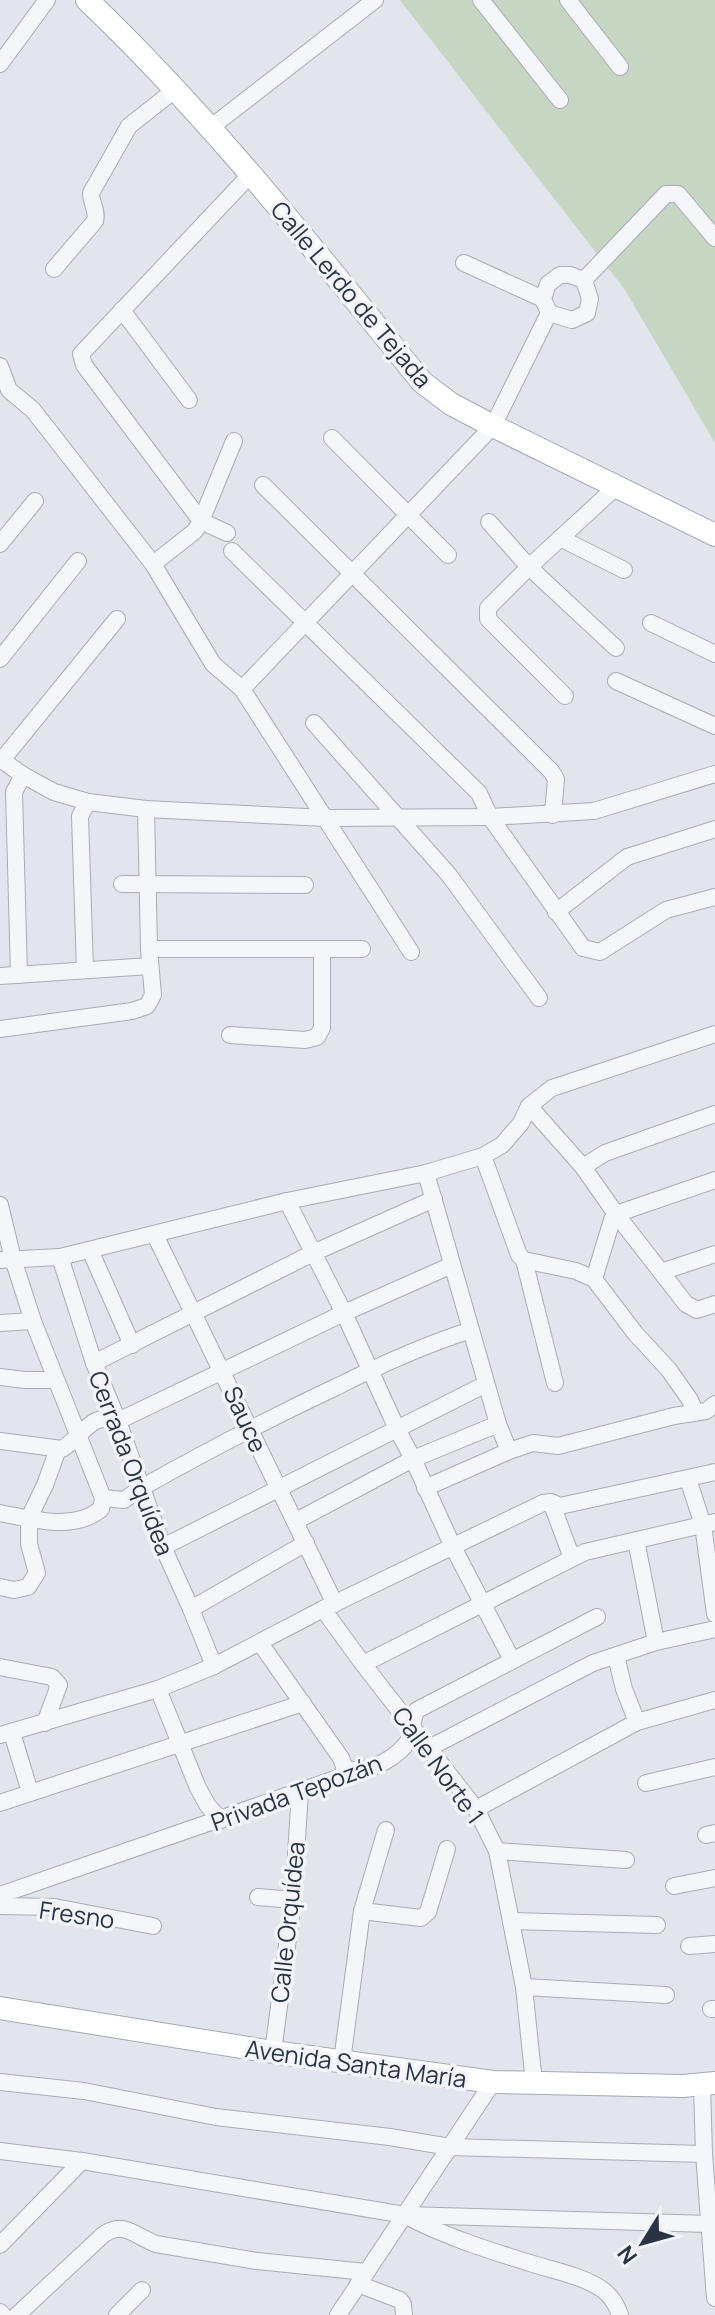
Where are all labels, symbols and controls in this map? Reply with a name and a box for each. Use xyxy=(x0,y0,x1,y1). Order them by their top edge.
street label: Calle Lerdo de Tejada xyxy=(264,193,440,395)
street label: Cerrada Orquídea xyxy=(82,1366,182,1560)
street label: Sauce xyxy=(216,1381,276,1457)
street label: Calle Norte 1 xyxy=(385,1700,493,1830)
street label: Privada Tepozán xyxy=(206,1746,386,1838)
street label: Calle Orquídea xyxy=(262,1840,312,2004)
street label: Fresno xyxy=(37,1892,117,1936)
street label: Avenida Santa María xyxy=(243,2031,469,2095)
north arrow xyxy=(603,2203,683,2283)
text: N xyxy=(610,2240,644,2270)

